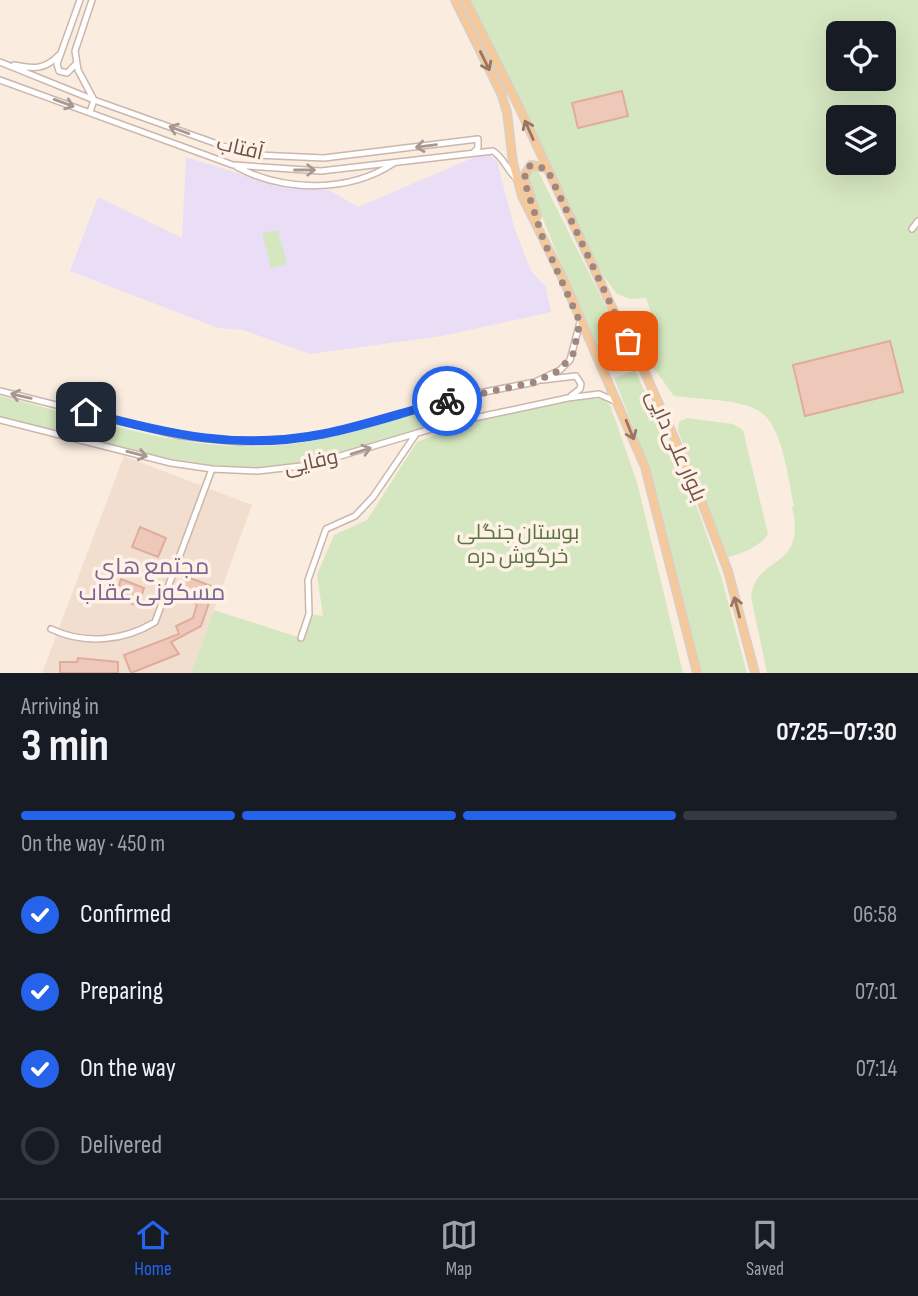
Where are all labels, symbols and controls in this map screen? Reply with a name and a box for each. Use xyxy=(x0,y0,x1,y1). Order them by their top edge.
map controls xyxy=(826,21,896,175)
button: locate xyxy=(826,21,896,91)
one-way arrow xyxy=(479,50,493,71)
one-way arrow xyxy=(53,97,75,110)
button: layers xyxy=(826,105,896,175)
one-way arrow xyxy=(522,120,535,141)
one-way arrow xyxy=(168,123,190,135)
street label: آفتاب xyxy=(214,130,266,166)
one-way arrow xyxy=(415,140,438,153)
one-way arrow xyxy=(293,163,316,177)
pin xyxy=(598,311,658,371)
icon: bag xyxy=(609,322,647,360)
courier xyxy=(412,366,482,436)
pin xyxy=(56,382,116,442)
icon: bike xyxy=(428,382,466,420)
street label: بلوار علی دایی xyxy=(640,386,712,506)
one-way arrow xyxy=(10,389,33,403)
icon: home xyxy=(67,393,105,431)
one-way arrow xyxy=(624,419,637,441)
one-way arrow xyxy=(350,443,372,456)
street label: وفایی xyxy=(282,444,340,480)
one-way arrow xyxy=(125,448,148,462)
park label: بوستان جنگلی خرگوش دره xyxy=(457,520,579,569)
district label: مجتمع های مسکونی عقاب xyxy=(79,553,225,607)
one-way arrow xyxy=(730,596,743,619)
text: Arriving in xyxy=(21,693,99,721)
text: 07:25–07:30 xyxy=(776,717,897,748)
text: 3 min xyxy=(21,719,109,774)
text: On the way · 450 m xyxy=(21,830,165,858)
icon: check xyxy=(21,896,59,934)
text: Confirmed xyxy=(80,899,171,930)
text: 06:58 xyxy=(853,901,897,929)
icon: check xyxy=(21,973,59,1011)
text: Preparing xyxy=(80,976,163,1007)
text: 07:01 xyxy=(855,978,897,1006)
icon: check xyxy=(21,1050,59,1088)
text: On the way xyxy=(80,1053,176,1084)
text: 07:14 xyxy=(856,1055,897,1083)
text: Delivered xyxy=(80,1130,162,1161)
tab: Home xyxy=(134,1216,172,1281)
tab: Map xyxy=(440,1216,478,1281)
tab: Saved xyxy=(746,1216,784,1281)

